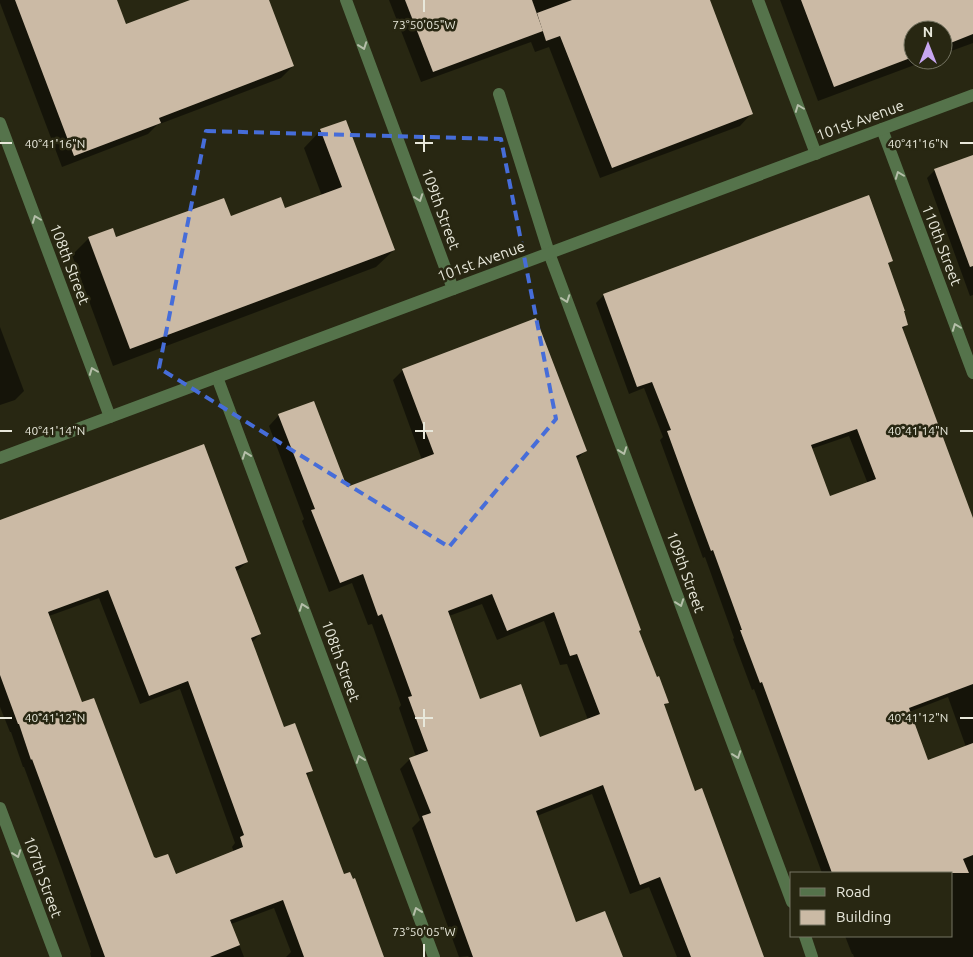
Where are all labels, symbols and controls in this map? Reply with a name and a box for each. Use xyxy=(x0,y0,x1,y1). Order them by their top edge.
text: 73°50'05"W xyxy=(392,18,456,31)
north arrow xyxy=(903,20,953,70)
text: N xyxy=(923,24,933,40)
one-way arrow xyxy=(357,41,367,50)
street label: 101st Avenue xyxy=(814,96,906,144)
one-way arrow xyxy=(795,104,805,113)
text: 40°41'16"N xyxy=(25,137,85,150)
text: 40°41'16"N xyxy=(888,137,948,150)
street label: 109th Street xyxy=(418,166,464,252)
one-way arrow xyxy=(895,171,905,180)
one-way arrow xyxy=(413,193,423,202)
street label: 110th Street xyxy=(919,202,965,288)
one-way arrow xyxy=(32,215,42,224)
street label: 108th Street xyxy=(47,221,93,307)
street label: 101st Avenue xyxy=(435,237,527,285)
one-way arrow xyxy=(560,294,570,302)
one-way arrow xyxy=(952,324,962,332)
one-way arrow xyxy=(89,367,99,376)
text: 40°41'14"N xyxy=(25,424,85,437)
text: 40°41'14"N xyxy=(888,424,948,437)
one-way arrow xyxy=(617,446,627,455)
one-way arrow xyxy=(242,451,252,459)
street label: 109th Street xyxy=(663,529,709,615)
one-way arrow xyxy=(674,598,684,607)
one-way arrow xyxy=(299,603,309,612)
street label: 108th Street xyxy=(318,618,364,704)
text: 40°41'12"N xyxy=(25,711,85,724)
text: 40°41'12"N xyxy=(888,711,948,724)
one-way arrow xyxy=(731,750,741,759)
one-way arrow xyxy=(356,755,366,764)
street label: 107th Street xyxy=(20,834,66,920)
one-way arrow xyxy=(11,849,21,857)
legend xyxy=(790,872,953,937)
text: Road xyxy=(836,883,871,900)
one-way arrow xyxy=(413,908,423,916)
text: Building xyxy=(836,908,891,925)
text: 73°50'05"W xyxy=(392,925,456,938)

